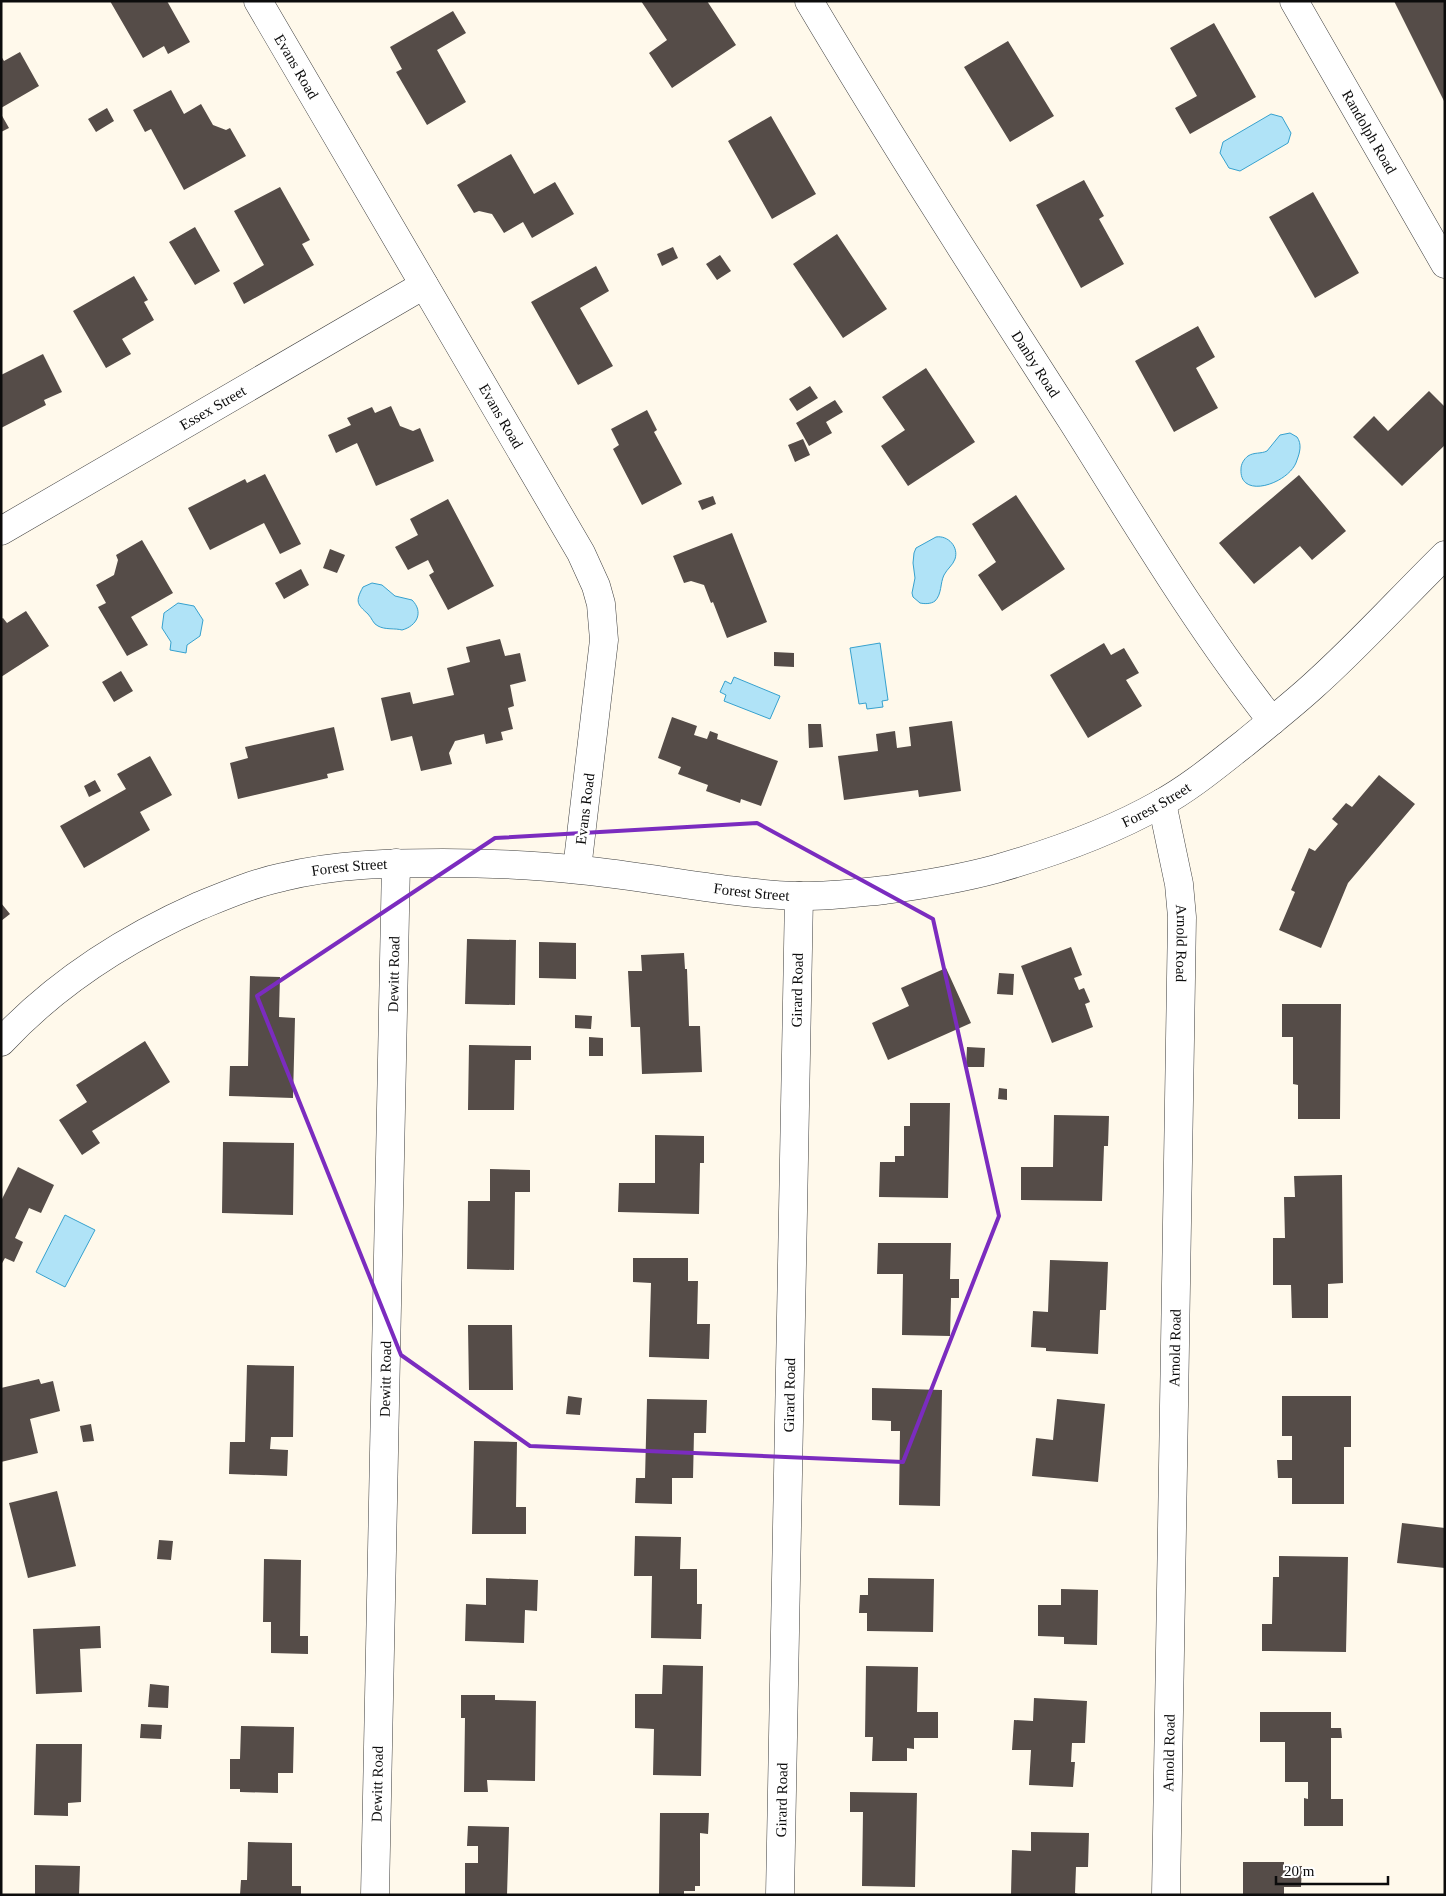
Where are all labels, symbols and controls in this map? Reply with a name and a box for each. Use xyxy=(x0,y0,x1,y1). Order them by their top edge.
street label: Evans Road xyxy=(271,31,322,102)
street label: Randolph Road xyxy=(1339,87,1400,177)
street label: Danby Road xyxy=(1008,328,1063,401)
street label: Evans Road xyxy=(476,381,526,452)
street label: Essex Street xyxy=(177,382,249,433)
street label: Evans Road xyxy=(573,772,597,846)
street label: Forest Street xyxy=(1119,779,1194,830)
street label: Forest Street xyxy=(310,856,388,879)
street label: Forest Street xyxy=(713,880,791,904)
street label: Arnold Road xyxy=(1173,903,1190,983)
street label: Dewitt Road xyxy=(385,935,403,1013)
street label: Girard Road xyxy=(789,952,806,1028)
street label: Arnold Road xyxy=(1166,1308,1184,1387)
street label: Dewitt Road xyxy=(377,1340,394,1417)
street label: Girard Road xyxy=(781,1357,798,1433)
street label: Arnold Road xyxy=(1160,1713,1178,1792)
street label: Dewitt Road xyxy=(368,1745,386,1822)
street label: Girard Road xyxy=(773,1762,791,1837)
scale bar xyxy=(1276,1854,1388,1886)
text: 20 m xyxy=(1284,1863,1315,1879)

